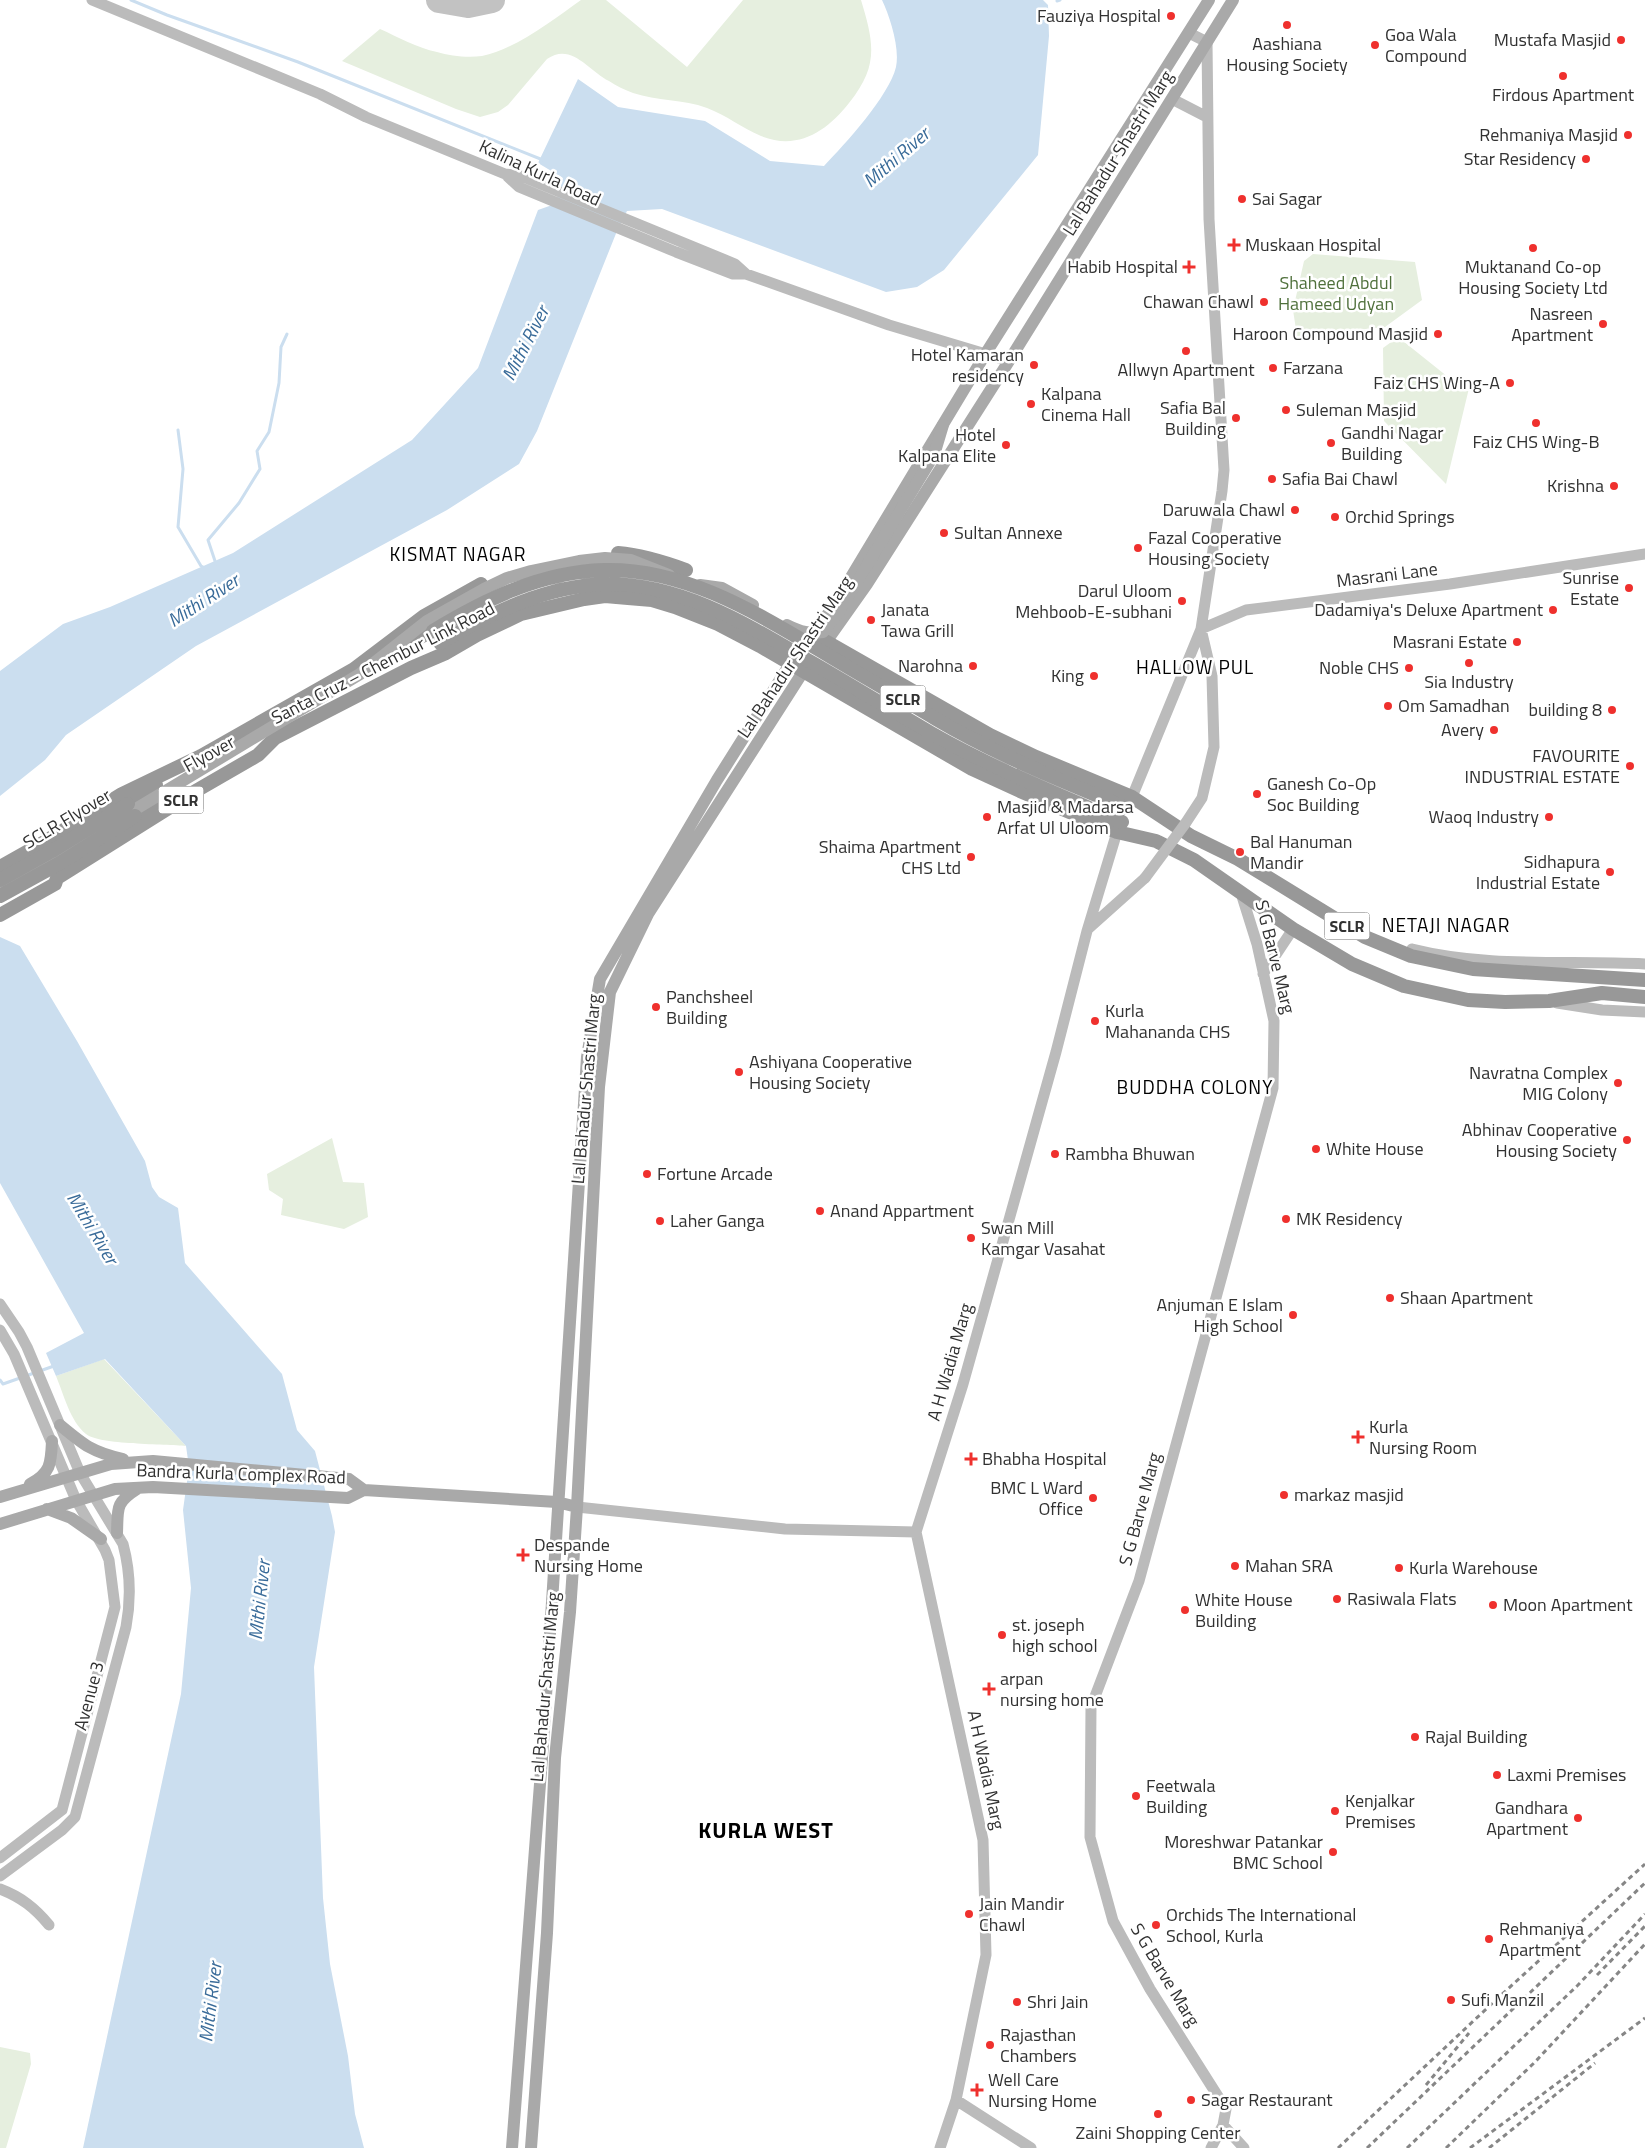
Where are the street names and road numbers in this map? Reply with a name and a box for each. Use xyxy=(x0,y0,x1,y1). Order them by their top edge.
street label: Lal Bahadur Shastri Marg xyxy=(1056,65,1180,241)
street label: Kalina Kurla Road xyxy=(475,132,606,213)
street label: Masrani Lane xyxy=(1335,555,1439,594)
street label: Lal Bahadur Shastri Marg xyxy=(730,570,859,743)
street label: Santa Cruz – Chembur Link Road xyxy=(266,594,499,731)
road number: SCLR xyxy=(880,686,926,712)
street label: Flyover xyxy=(178,728,239,779)
street label: SCLR Flyover xyxy=(18,782,116,856)
road number: SCLR xyxy=(158,786,204,814)
street label: S G Barve Marg xyxy=(1248,897,1303,1016)
road number: SCLR xyxy=(1324,912,1370,939)
street label: Lal Bahadur Shastri Marg xyxy=(564,993,607,1185)
street label: A H Wadia Marg xyxy=(920,1300,979,1424)
street label: S G Barve Marg xyxy=(1111,1449,1168,1568)
street label: Bandra Kurla Complex Road xyxy=(136,1456,346,1491)
street label: Lal Bahadur Shastri Marg xyxy=(523,1591,566,1783)
street label: Avenue 3 xyxy=(66,1658,111,1733)
street label: A H Wadia Marg xyxy=(961,1708,1012,1832)
street label: S G Barve Marg xyxy=(1124,1918,1207,2031)

